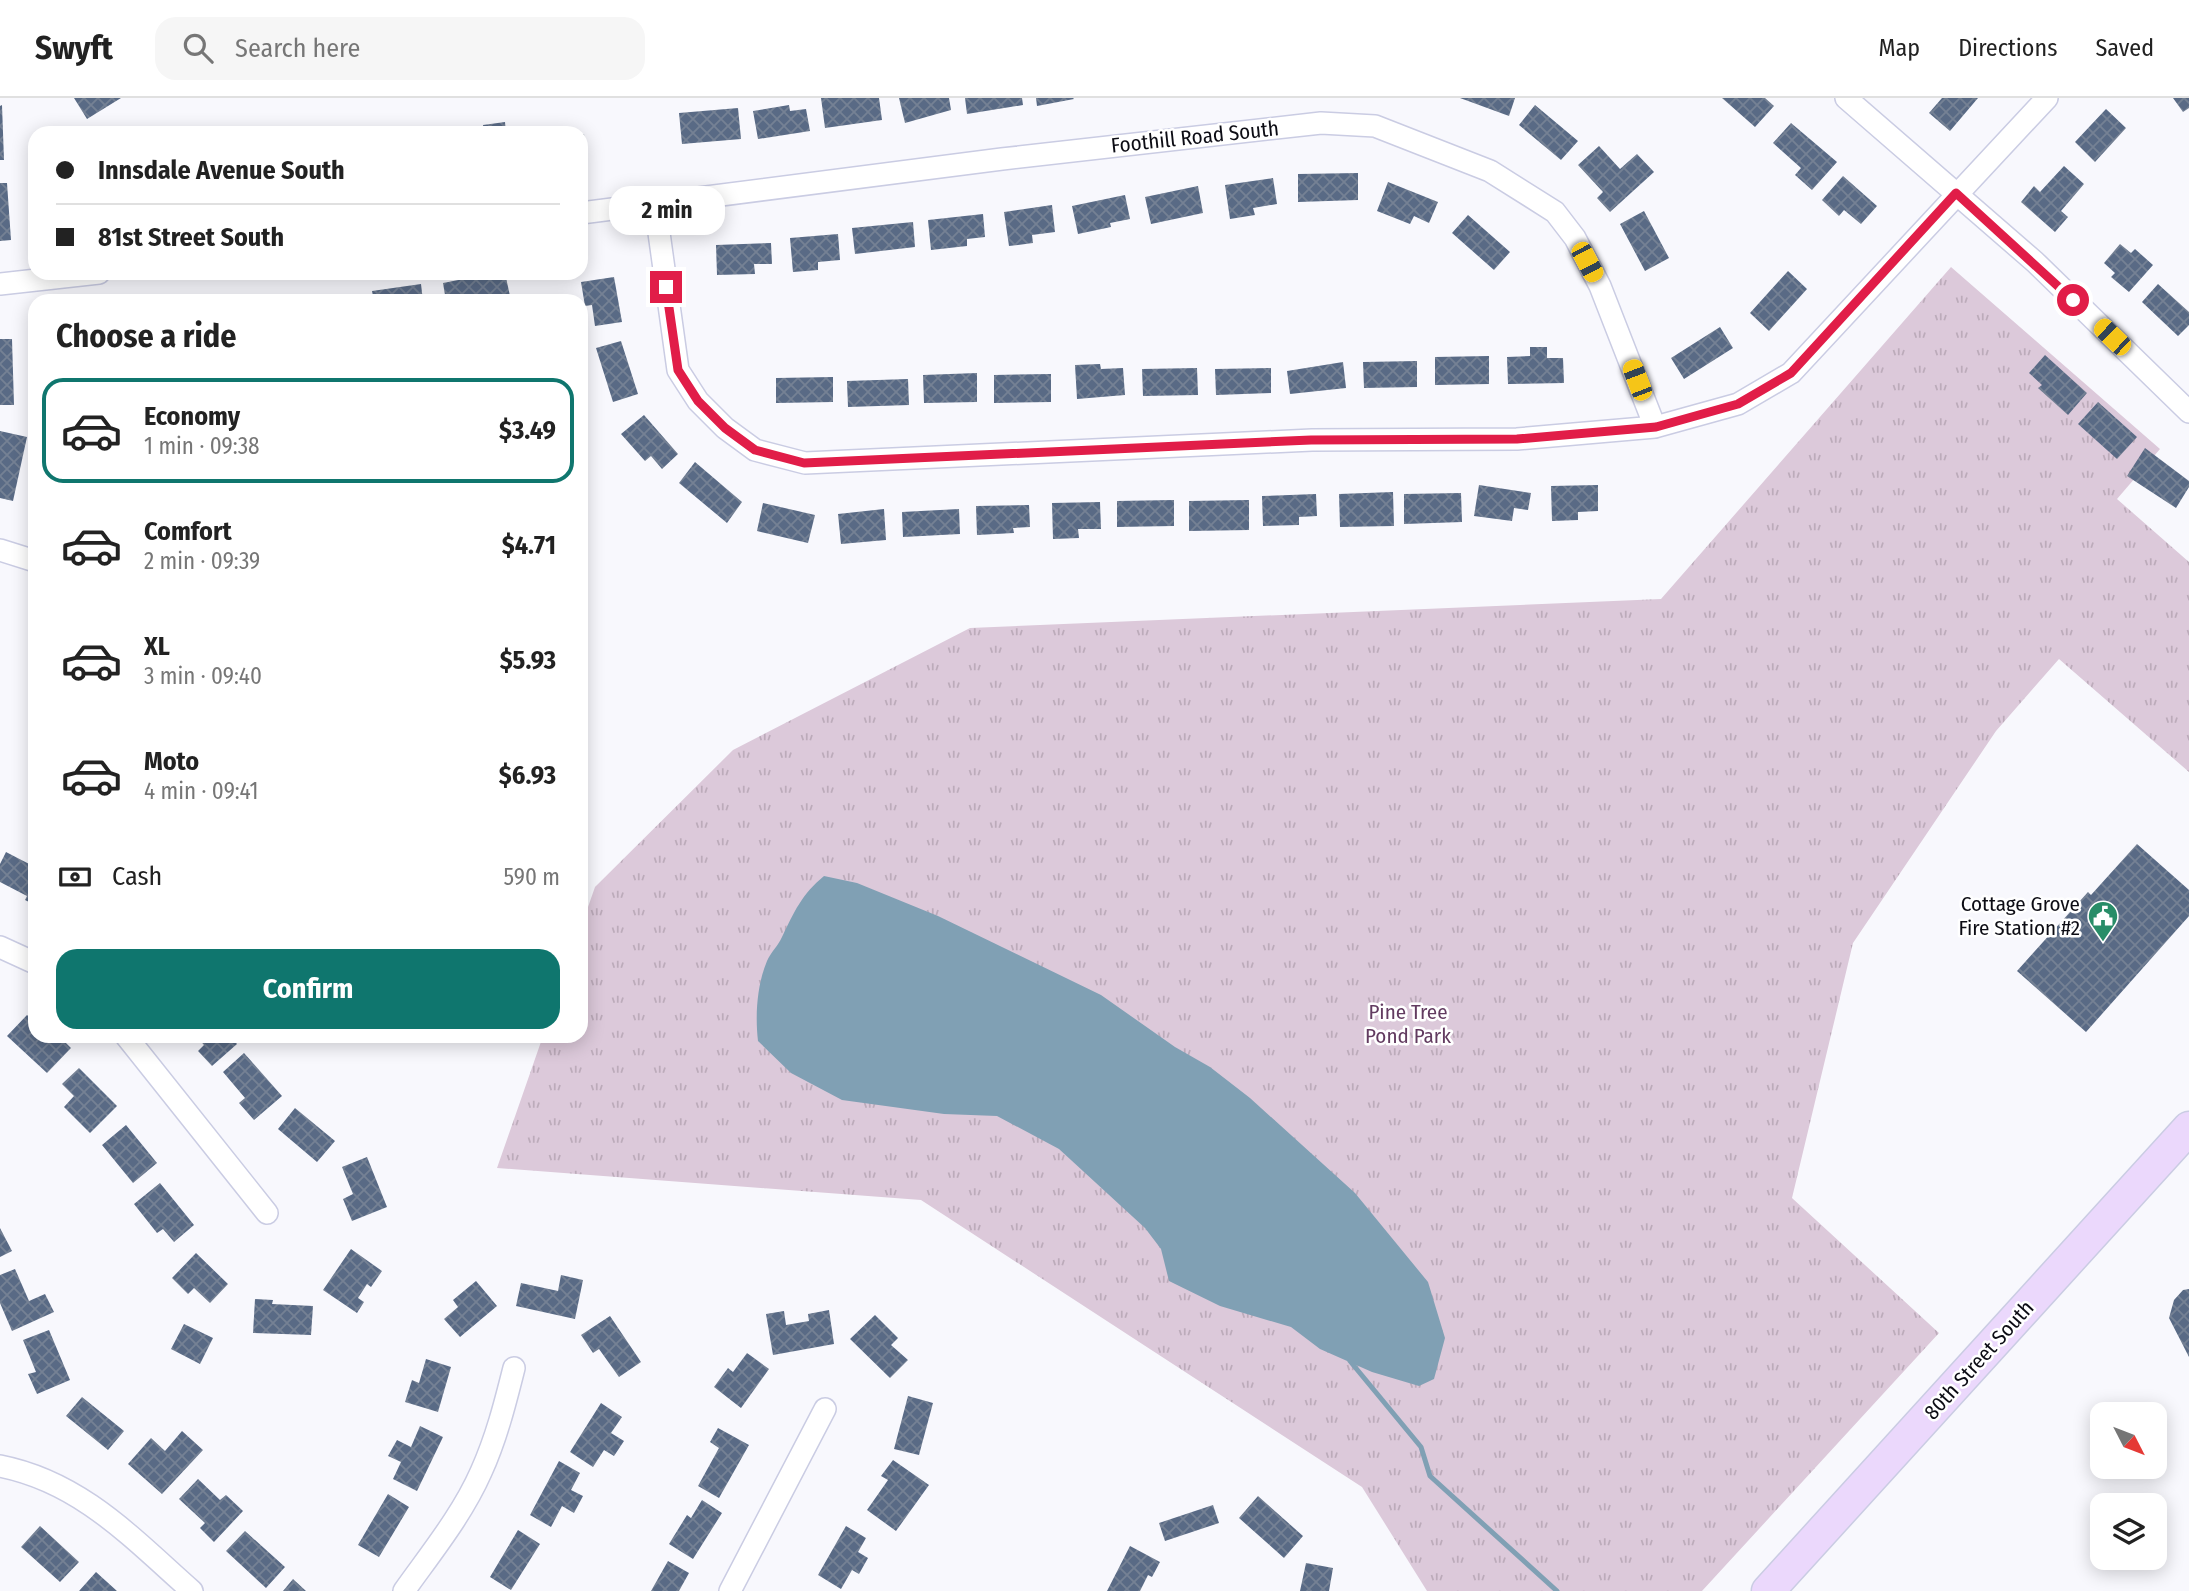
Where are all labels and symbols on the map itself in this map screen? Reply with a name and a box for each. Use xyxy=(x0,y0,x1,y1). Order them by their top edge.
street label: Foothill Road South xyxy=(1110,115,1280,159)
callout: 2 min xyxy=(608,186,724,234)
car xyxy=(1568,239,1607,285)
route end xyxy=(650,271,682,303)
route start xyxy=(2057,284,2089,316)
car xyxy=(2090,315,2135,359)
car xyxy=(1620,357,1655,403)
place label: Cottage Grove Fire Station #2 xyxy=(1958,891,2080,941)
public building icon: Cottage Grove Fire Station #2 xyxy=(2086,899,2120,943)
park label: Pine Tree Pond Park xyxy=(1365,999,1451,1049)
street label: 80th Street South xyxy=(1919,1295,2039,1425)
north arrow xyxy=(2090,1402,2166,1479)

